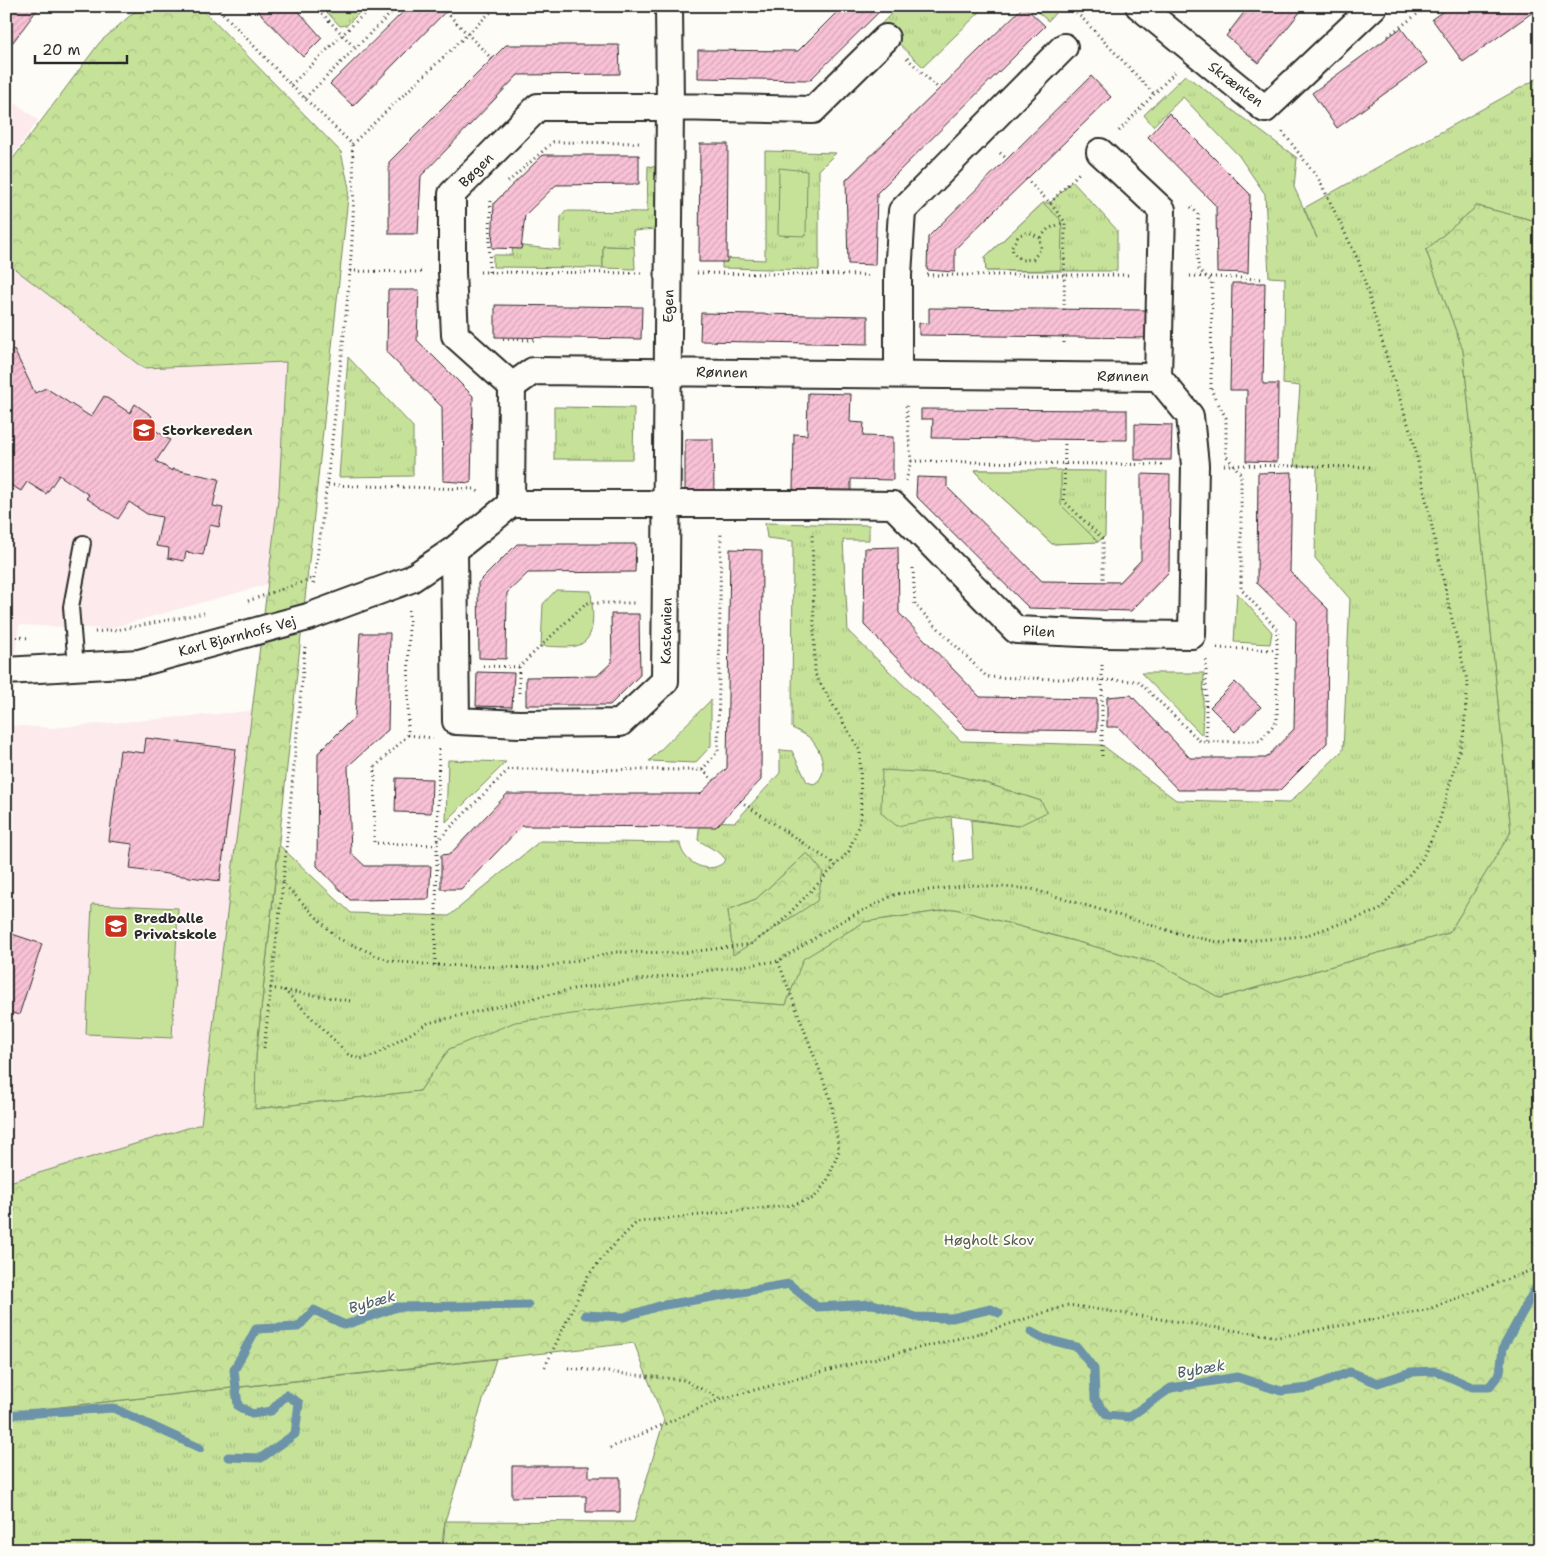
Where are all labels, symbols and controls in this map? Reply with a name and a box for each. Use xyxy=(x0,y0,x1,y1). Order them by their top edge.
scale bar xyxy=(35,32,128,64)
text: 20 m xyxy=(42,40,81,60)
street label: Skrænten xyxy=(1205,57,1267,111)
street label: Bøgen xyxy=(455,149,497,191)
street label: Egen xyxy=(659,289,677,323)
street label: Rønnen xyxy=(696,363,748,381)
street label: Rønnen xyxy=(1097,367,1149,385)
school or university icon: Storkereden xyxy=(131,417,157,443)
place label: Storkereden xyxy=(162,421,252,439)
street label: Kastanien xyxy=(656,597,676,665)
street label: Karl Bjarnhofs Vej xyxy=(176,612,298,660)
street label: Pilen xyxy=(1022,621,1056,641)
place label: Bredballe Privatskole xyxy=(134,909,217,943)
school or university icon: Bredballe Privatskole xyxy=(103,913,129,939)
park label: Høgholt Skov xyxy=(944,1231,1034,1249)
water label: Bybæk xyxy=(346,1286,398,1318)
water label: Bybæk xyxy=(1175,1355,1227,1383)

